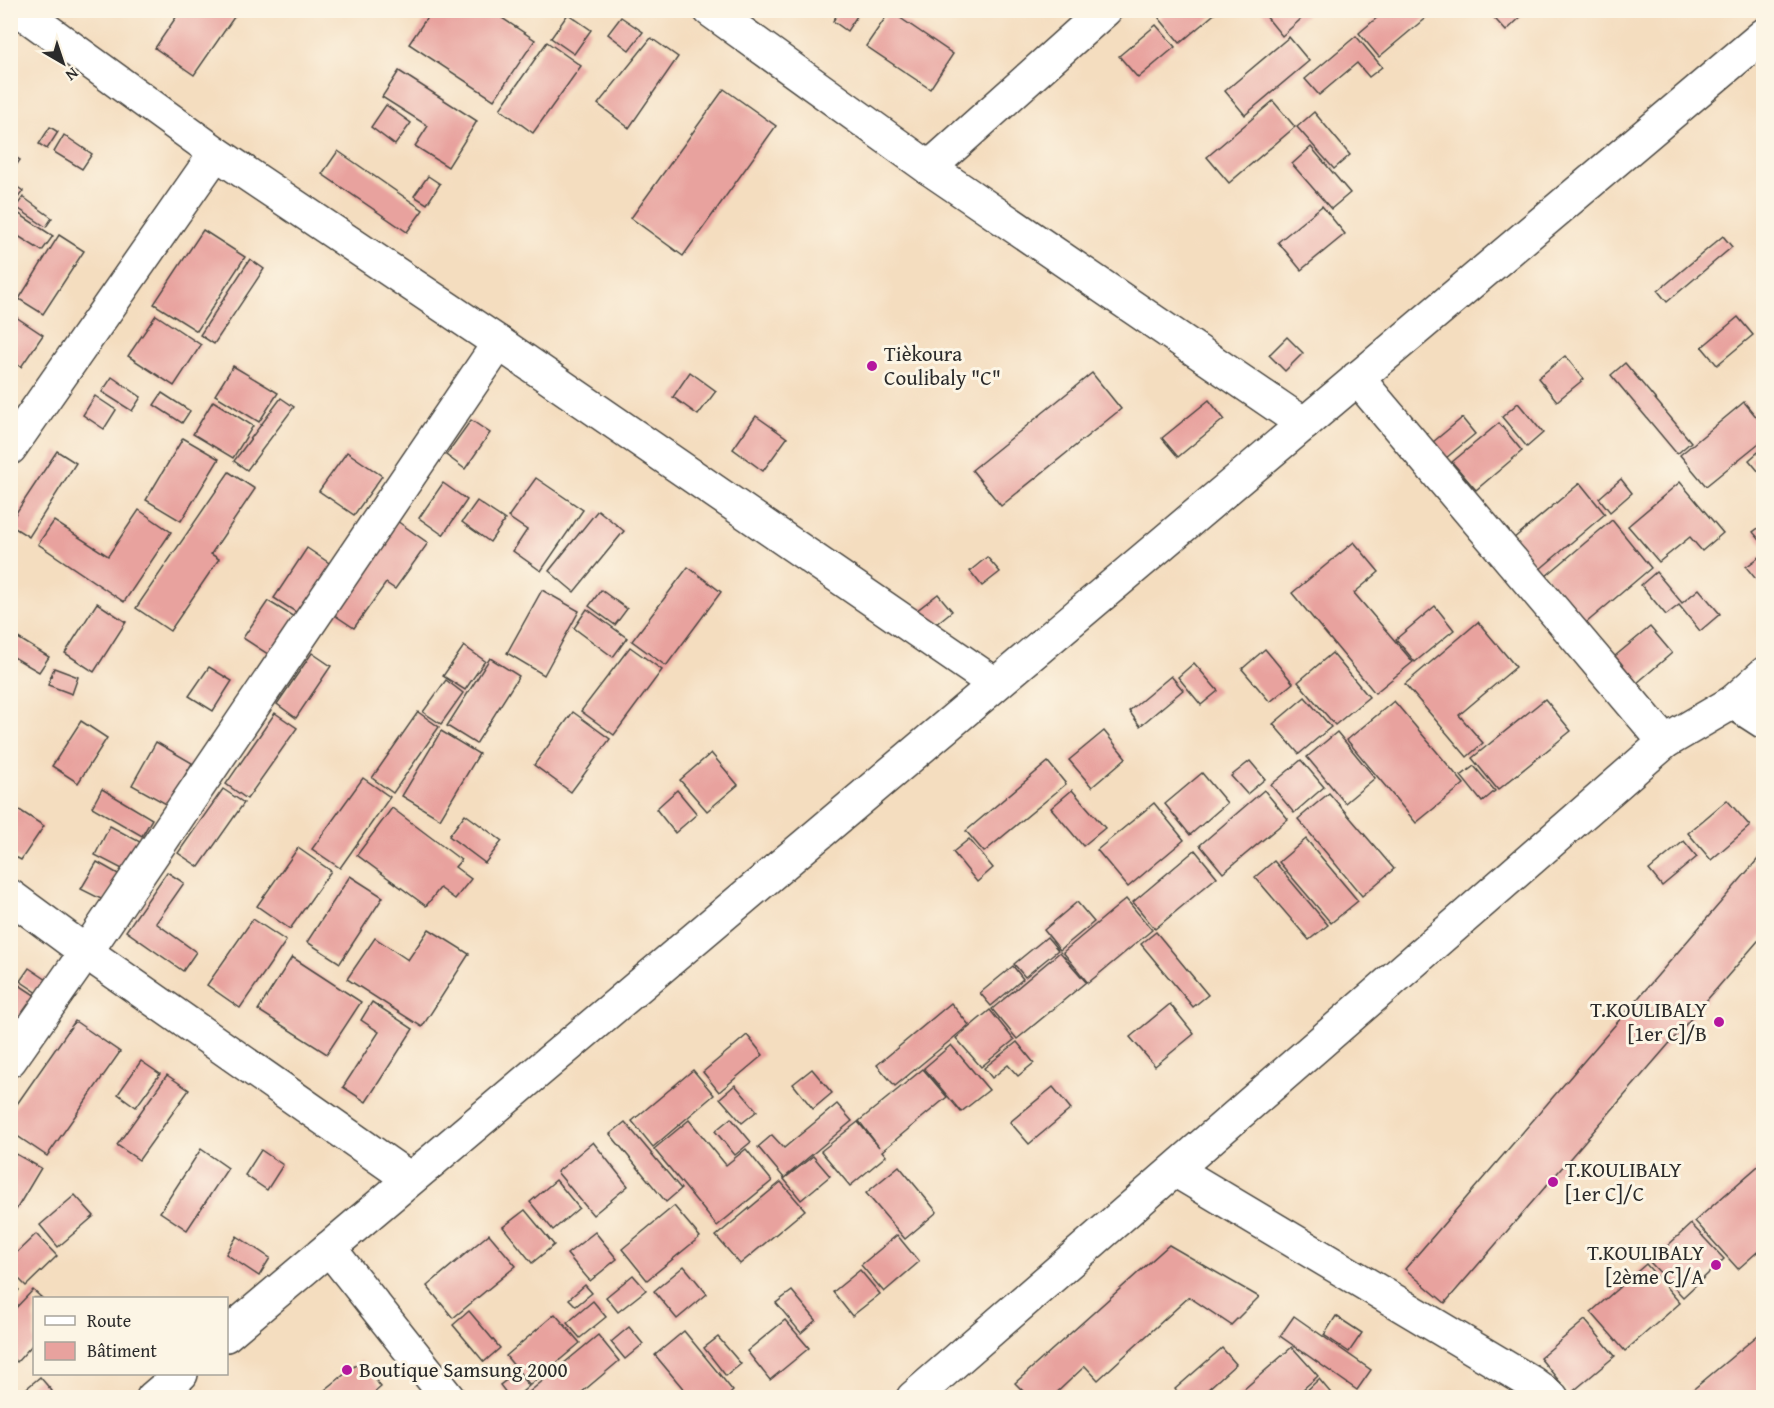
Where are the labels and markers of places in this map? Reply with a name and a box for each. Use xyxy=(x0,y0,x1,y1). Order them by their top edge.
place label: Tièkoura Coulibaly "C" xyxy=(884,338,1001,393)
marker: Tièkoura Coulibaly "C" xyxy=(865,359,879,373)
place label: T.KOULIBALY [1er C]/B xyxy=(1590,994,1707,1049)
marker: T.KOULIBALY [1er C]/B xyxy=(1712,1015,1726,1029)
place label: T.KOULIBALY [1er C]/C xyxy=(1565,1154,1682,1209)
marker: T.KOULIBALY [1er C]/C xyxy=(1546,1175,1560,1189)
place label: T.KOULIBALY [2ème C]/A xyxy=(1587,1237,1704,1292)
marker: T.KOULIBALY [2ème C]/A xyxy=(1709,1258,1723,1272)
place label: Boutique Samsung 2000 xyxy=(359,1354,568,1385)
marker: Boutique Samsung 2000 xyxy=(340,1363,354,1377)

